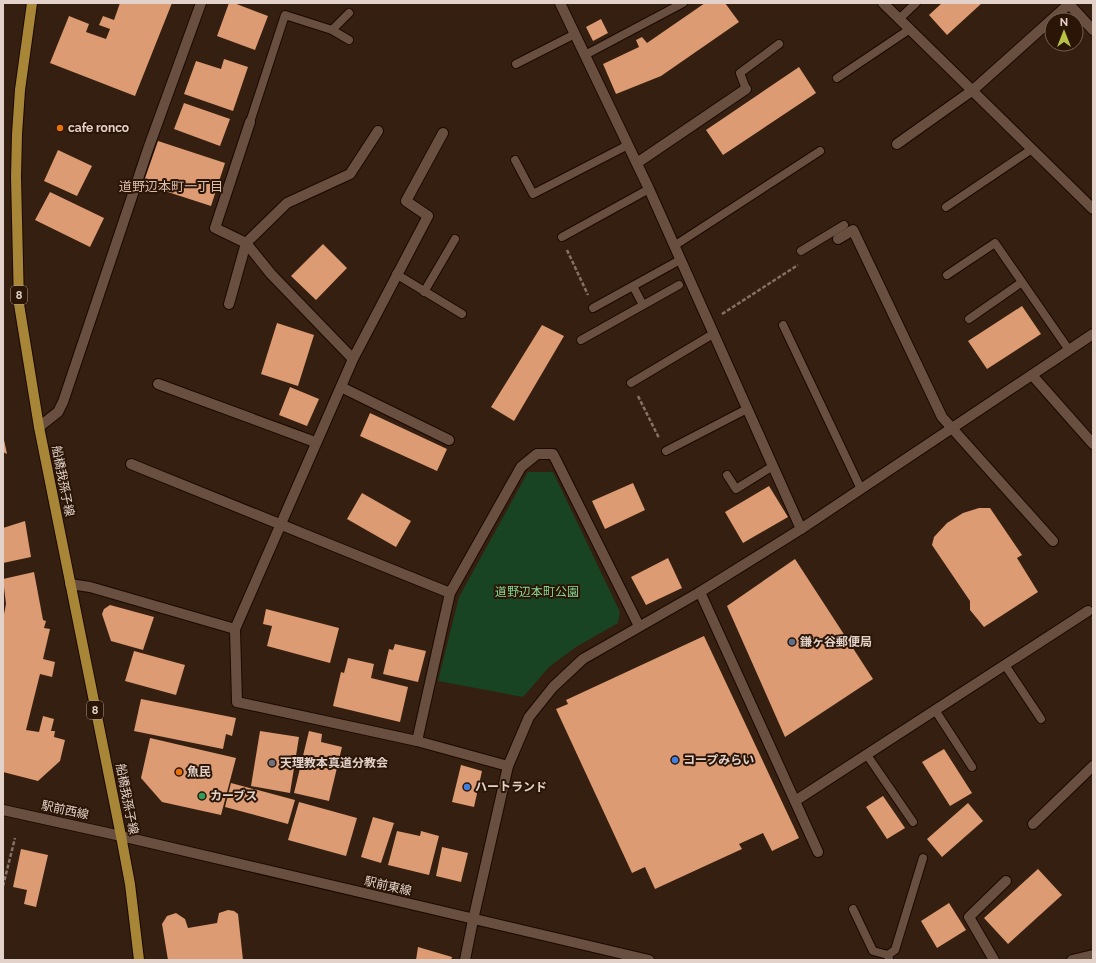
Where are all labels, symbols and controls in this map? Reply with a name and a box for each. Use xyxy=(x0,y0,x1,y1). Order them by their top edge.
north arrow xyxy=(1044,12,1084,52)
text: N xyxy=(1060,16,1068,29)
place label: cafe ronco xyxy=(68,121,129,135)
marker: cafe ronco xyxy=(55,123,65,133)
district label: 道野辺本町一丁目 xyxy=(119,179,223,194)
road number: 8 xyxy=(11,286,27,304)
street label: 船橋我孫子線 xyxy=(49,444,77,518)
park label: 道野辺本町公園 xyxy=(495,585,579,599)
place label: 鎌ヶ谷郵便局 xyxy=(800,635,872,649)
marker: 鎌ヶ谷郵便局 xyxy=(787,637,797,647)
road number: 8 xyxy=(87,701,103,719)
place label: コープみらい xyxy=(683,753,754,767)
marker: コープみらい xyxy=(670,755,680,765)
place label: 天理教本真道分教会 xyxy=(280,756,388,770)
marker: 天理教本真道分教会 xyxy=(267,758,277,768)
street label: 船橋我孫子線 xyxy=(113,762,141,836)
place label: 魚民 xyxy=(187,765,211,779)
marker: 魚民 xyxy=(174,767,184,777)
place label: ハートランド xyxy=(475,780,547,794)
marker: ハートランド xyxy=(462,782,472,792)
place label: カーブス xyxy=(210,789,257,803)
marker: カーブス xyxy=(197,791,207,801)
street label: 駅前西線 xyxy=(40,798,90,822)
street label: 駅前東線 xyxy=(363,874,413,898)

